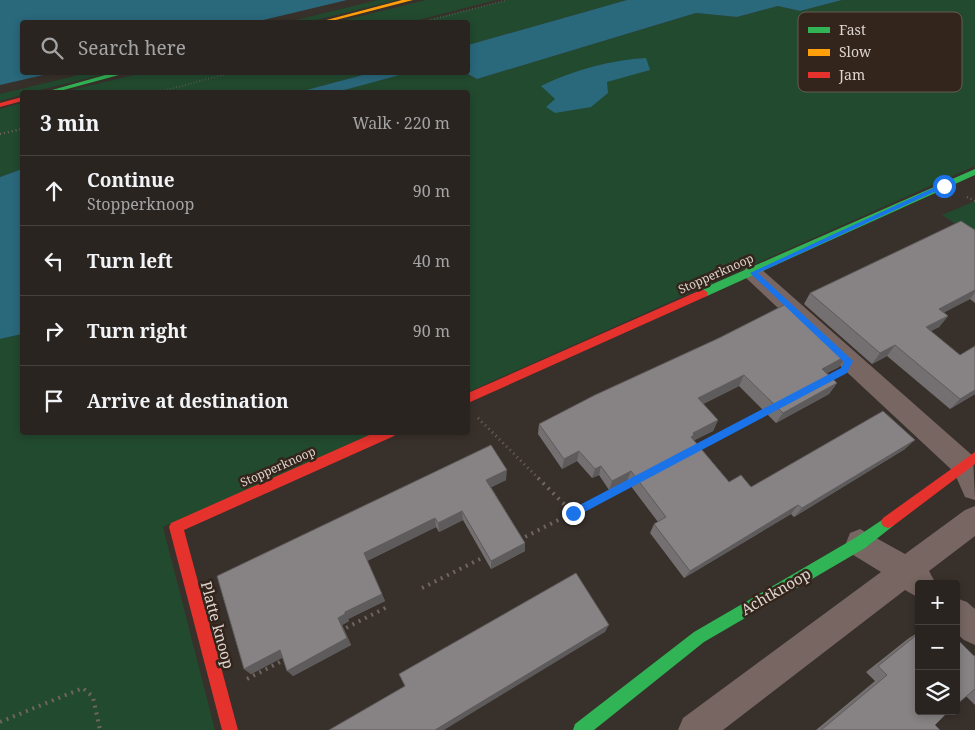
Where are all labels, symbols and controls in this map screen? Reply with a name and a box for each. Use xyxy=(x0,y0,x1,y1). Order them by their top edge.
legend xyxy=(798,12,962,92)
search box xyxy=(20,20,470,75)
text: Fast xyxy=(839,20,866,39)
icon: search xyxy=(38,34,66,62)
text: Search here xyxy=(78,35,186,61)
text: Slow xyxy=(839,42,872,61)
text: Jam xyxy=(838,65,865,84)
text: 3 min xyxy=(40,109,99,137)
text: Walk · 220 m xyxy=(353,112,450,134)
text: Continue xyxy=(87,167,175,193)
route start xyxy=(933,175,956,198)
icon: ahead xyxy=(40,177,68,205)
text: 90 m xyxy=(413,180,450,202)
text: Stopperknoop xyxy=(87,193,194,215)
icon: left xyxy=(40,247,68,275)
text: Turn left xyxy=(87,248,173,274)
street label: Stopperknoop xyxy=(676,249,756,298)
text: 40 m xyxy=(413,250,450,272)
icon: right xyxy=(40,317,68,345)
text: Turn right xyxy=(87,318,187,344)
text: 90 m xyxy=(413,320,450,342)
icon: arrive xyxy=(40,387,68,415)
text: Arrive at destination xyxy=(87,388,289,414)
street label: Stopperknoop xyxy=(238,442,318,491)
route end xyxy=(562,502,585,525)
street label: Achtknoop xyxy=(737,563,814,619)
street label: Platte knoop xyxy=(197,579,239,671)
map controls xyxy=(915,580,960,715)
button: + xyxy=(915,580,960,625)
button: − xyxy=(915,625,960,670)
button: layers xyxy=(915,670,960,715)

